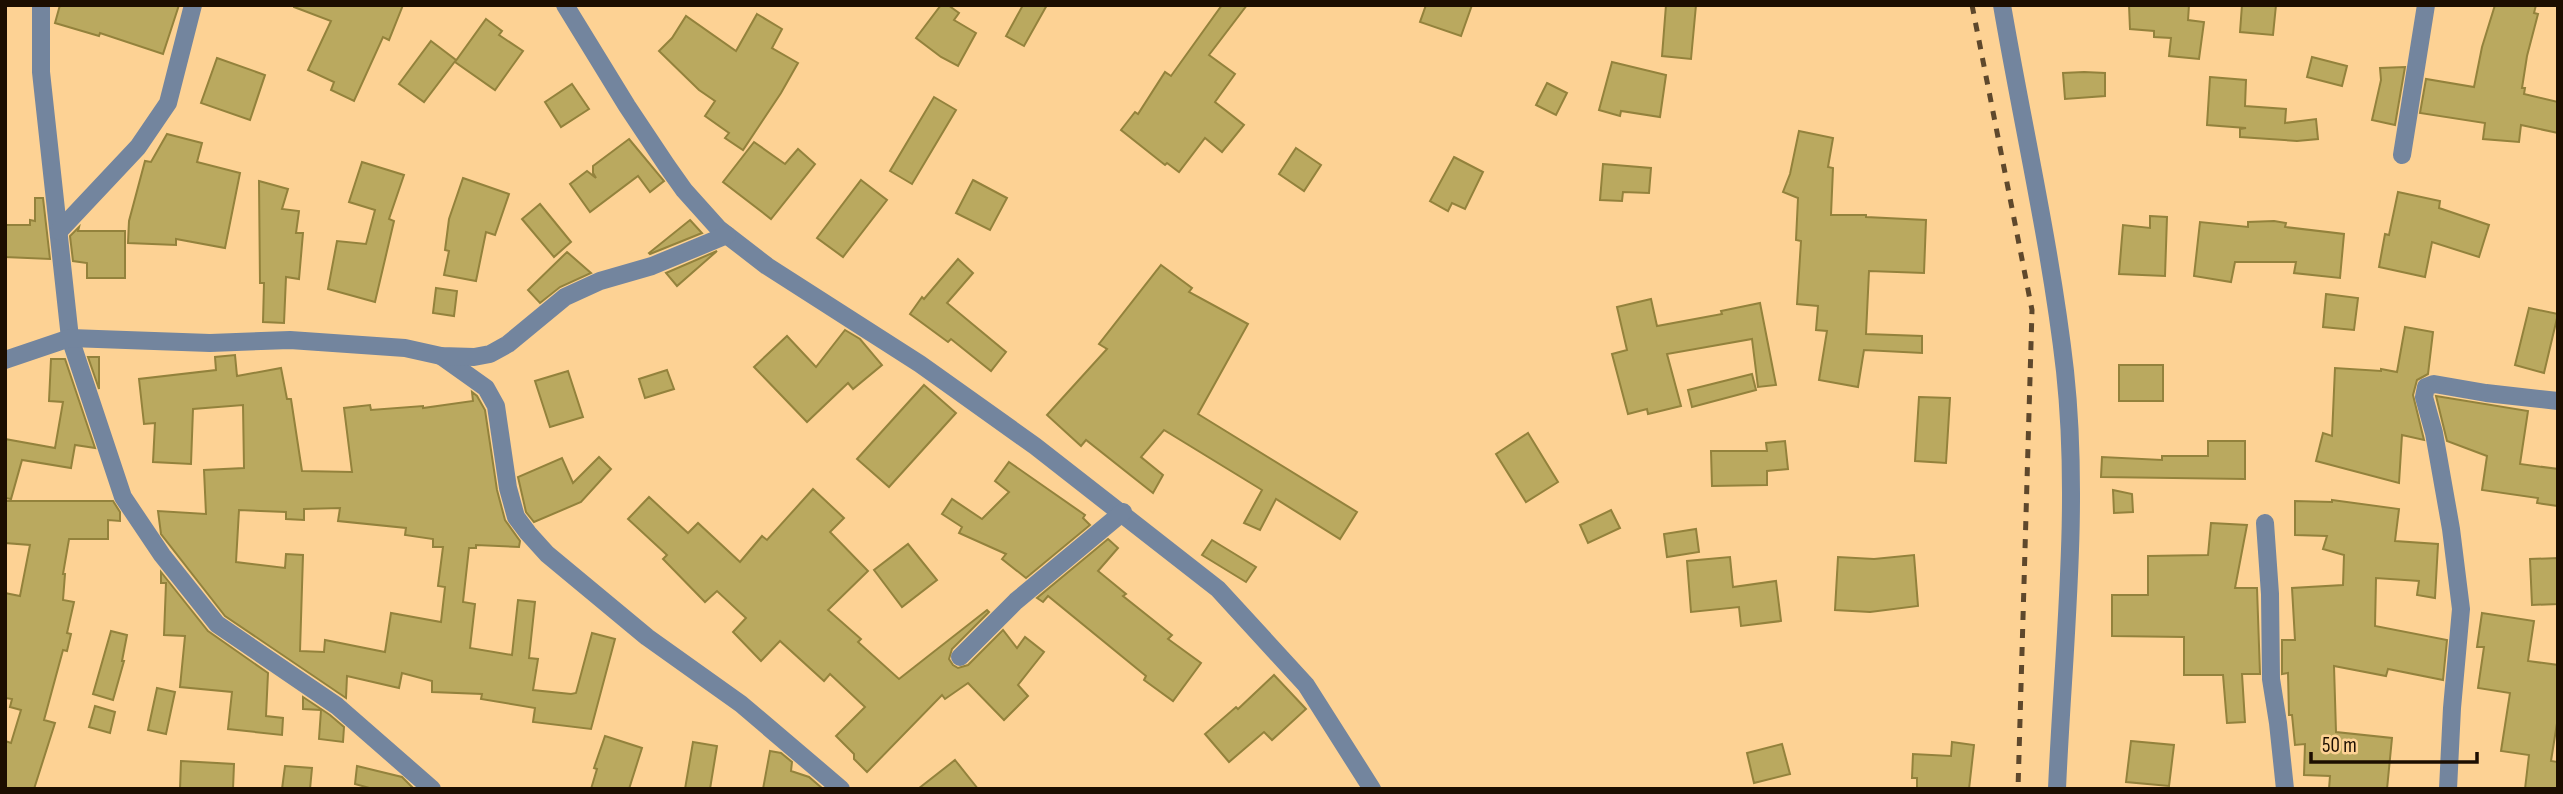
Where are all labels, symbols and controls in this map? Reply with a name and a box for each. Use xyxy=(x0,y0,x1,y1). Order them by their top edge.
scale bar xyxy=(2311,720,2477,764)
text: 50 m xyxy=(2322,733,2357,758)

